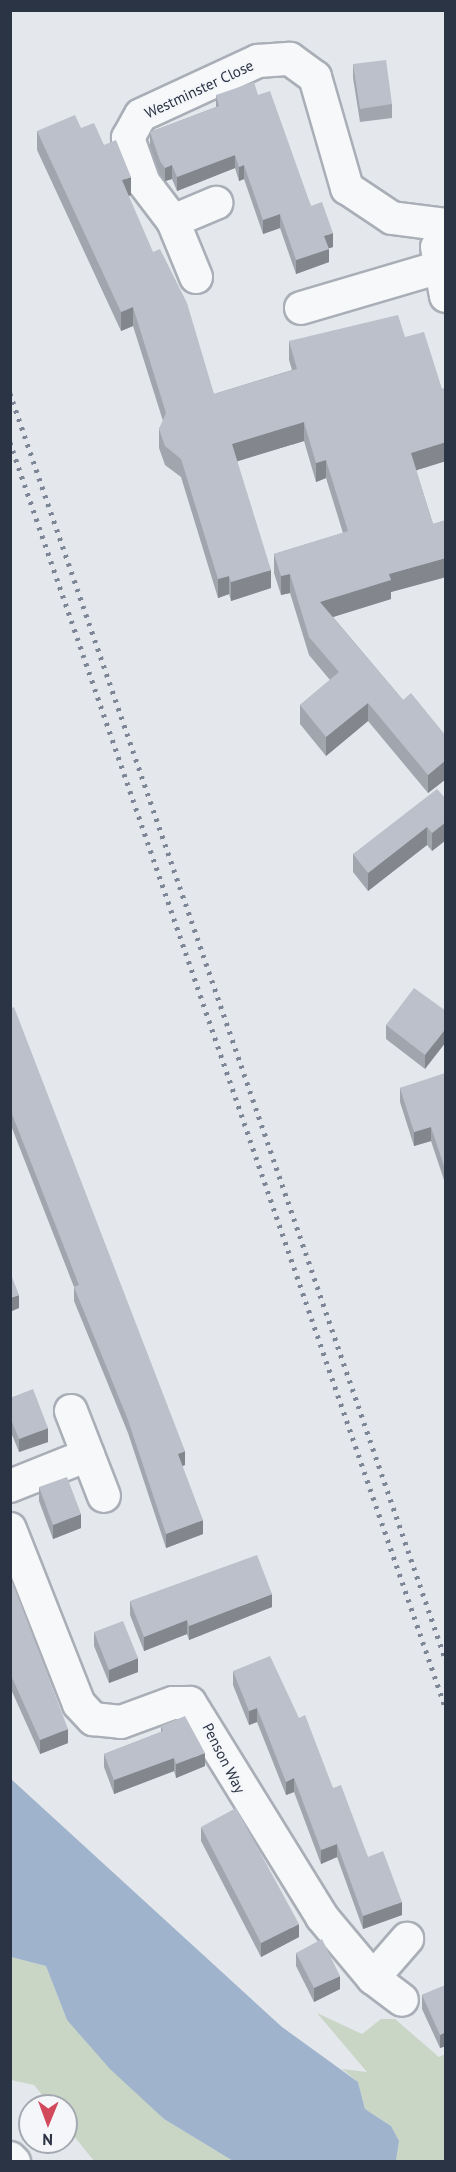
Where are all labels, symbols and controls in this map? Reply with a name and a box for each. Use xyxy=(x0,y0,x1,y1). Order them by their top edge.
street label: Westminster Close xyxy=(142,56,256,122)
street label: Penson Way xyxy=(199,1720,249,1796)
north arrow xyxy=(18,2094,78,2154)
text: N xyxy=(42,2130,53,2150)

